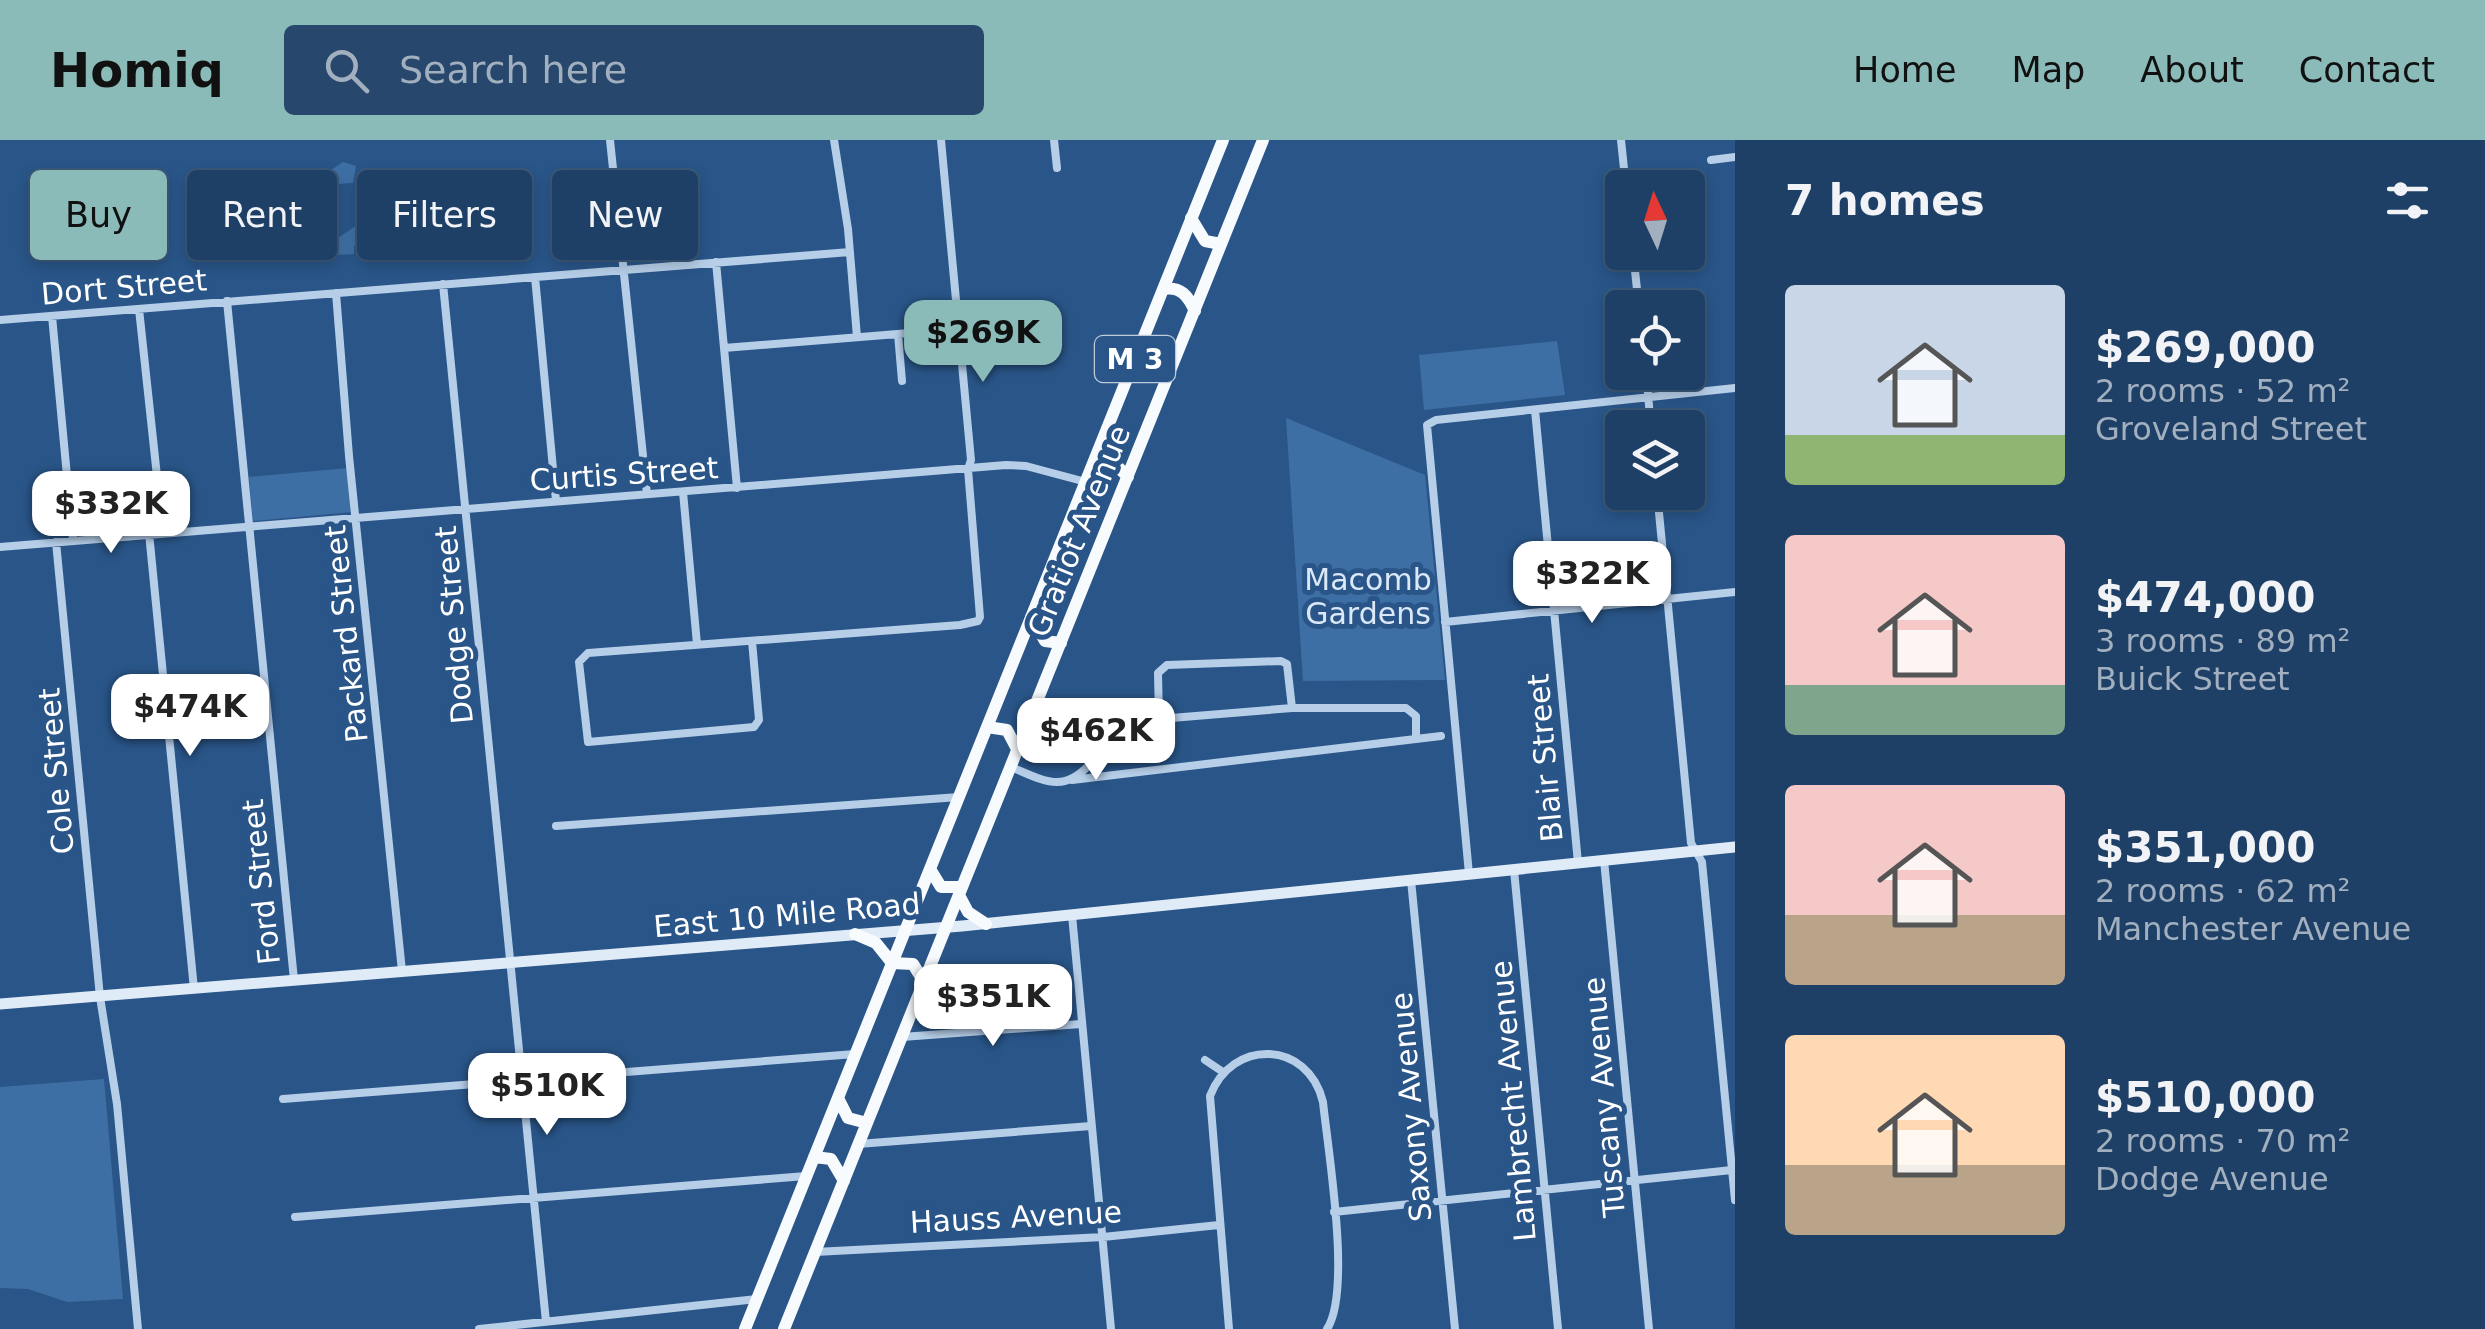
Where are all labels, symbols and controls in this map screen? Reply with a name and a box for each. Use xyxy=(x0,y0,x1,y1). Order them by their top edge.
search box xyxy=(284,25,984,115)
text: Homiq xyxy=(50,42,224,98)
icon: search xyxy=(319,43,374,98)
text: Search here xyxy=(399,48,627,92)
text: Home xyxy=(1853,50,1956,90)
text: Map xyxy=(2011,50,2085,90)
text: About xyxy=(2140,50,2244,90)
text: Contact xyxy=(2299,50,2435,90)
chip: Buy xyxy=(30,170,167,260)
chip: Rent xyxy=(187,170,337,260)
chip: Filters xyxy=(357,170,532,260)
chip: New xyxy=(552,170,698,260)
north arrow xyxy=(1605,170,1705,270)
map controls xyxy=(1605,170,1705,510)
icon: filters xyxy=(2380,173,2435,228)
text: 7 homes xyxy=(1785,176,1985,225)
street label: Dort Street xyxy=(40,262,209,312)
button: locate xyxy=(1605,290,1705,390)
pin: $269K xyxy=(913,300,1053,385)
text: $269K xyxy=(926,313,1040,351)
text: $269,000 xyxy=(2095,323,2316,372)
icon: home xyxy=(1865,325,1985,445)
road number: M 3 xyxy=(1095,336,1175,382)
text: 2 rooms · 52 m² xyxy=(2095,372,2350,410)
button: layers xyxy=(1605,410,1705,510)
text: Groveland Street xyxy=(2095,410,2367,448)
street label: Gratiot Avenue xyxy=(1021,420,1137,642)
street label: Curtis Street xyxy=(529,450,720,498)
pin: $332K xyxy=(41,471,181,556)
text: $332K xyxy=(54,484,168,522)
street label: Packard Street xyxy=(317,523,375,744)
street label: Dodge Street xyxy=(428,524,480,725)
pin: $322K xyxy=(1522,541,1662,626)
text: $322K xyxy=(1535,554,1649,592)
park label: Macomb Gardens xyxy=(1304,562,1432,631)
text: $474,000 xyxy=(2095,573,2316,622)
icon: home xyxy=(1865,575,1985,695)
text: 3 rooms · 89 m² xyxy=(2095,622,2350,660)
text: Buick Street xyxy=(2095,660,2290,698)
street label: Blair Street xyxy=(1520,672,1570,844)
pin: $474K xyxy=(120,674,260,759)
street label: Cole Street xyxy=(31,686,81,856)
text: $474K xyxy=(133,687,247,725)
pin: $462K xyxy=(1026,698,1166,783)
text: $462K xyxy=(1039,711,1153,749)
street label: Ford Street xyxy=(235,797,287,966)
text: $351,000 xyxy=(2095,823,2316,872)
icon: home xyxy=(1865,825,1985,945)
text: 2 rooms · 62 m² xyxy=(2095,872,2350,910)
street label: East 10 Mile Road xyxy=(652,886,922,944)
text: Manchester Avenue xyxy=(2095,910,2411,948)
street label: Lambrecht Avenue xyxy=(1483,959,1543,1243)
pin: $351K xyxy=(923,964,1063,1049)
street label: Tuscany Avenue xyxy=(1576,975,1632,1220)
text: $351K xyxy=(936,977,1050,1015)
street label: Saxony Avenue xyxy=(1384,991,1438,1223)
pin: $510K xyxy=(477,1053,617,1138)
text: $510K xyxy=(490,1066,604,1104)
text: $510,000 xyxy=(2095,1073,2316,1122)
icon: home xyxy=(1865,1075,1985,1195)
text: 2 rooms · 70 m² xyxy=(2095,1122,2350,1160)
text: Dodge Avenue xyxy=(2095,1160,2329,1198)
street label: Hauss Avenue xyxy=(909,1194,1123,1240)

